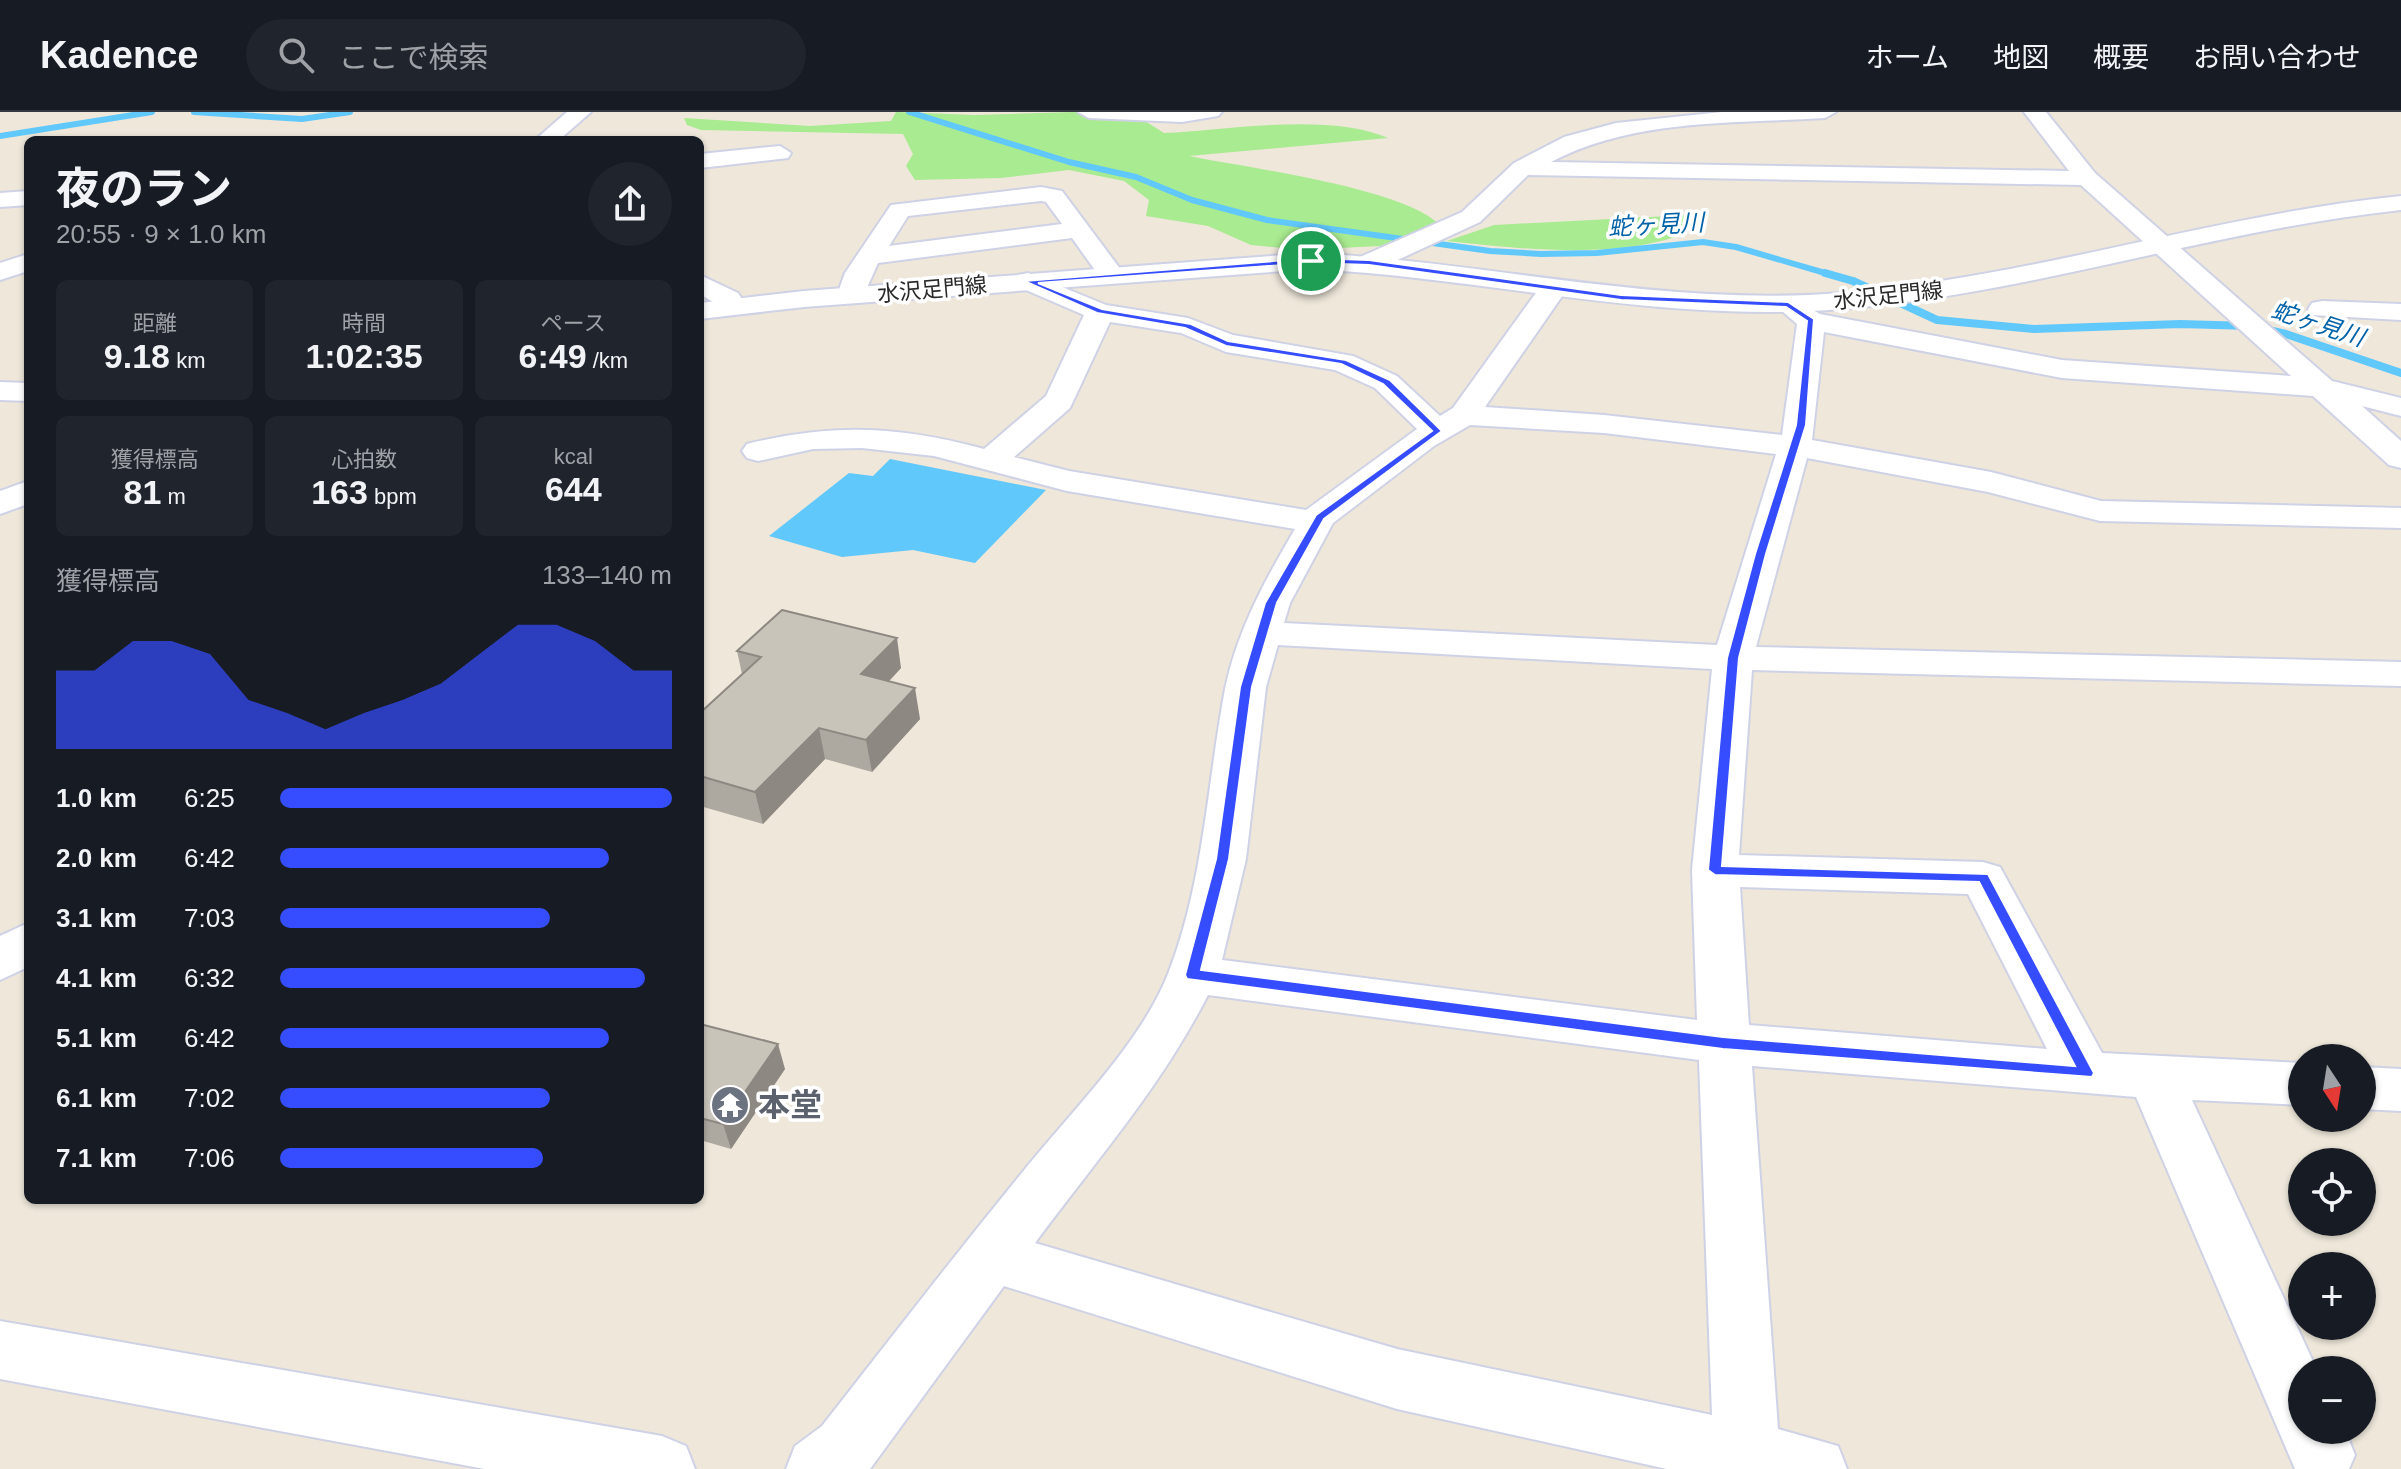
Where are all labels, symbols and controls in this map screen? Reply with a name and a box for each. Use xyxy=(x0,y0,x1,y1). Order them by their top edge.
search box xyxy=(246,19,806,91)
icon: search xyxy=(274,33,318,77)
text: Kadence xyxy=(40,34,198,76)
text: ここで検索 xyxy=(338,41,488,74)
text: ホーム xyxy=(1866,42,1949,73)
text: 地図 xyxy=(1993,42,2049,73)
text: 概要 xyxy=(2093,42,2149,73)
text: お問い合わせ xyxy=(2193,42,2361,73)
button: share xyxy=(588,162,672,246)
text: 夜のラン xyxy=(56,164,232,213)
water label: 蛇ヶ見川 xyxy=(1607,208,1708,240)
text: 20:55 · 9 × 1.0 km xyxy=(56,219,266,249)
pin xyxy=(1277,227,1345,295)
icon: arrive xyxy=(1289,239,1333,283)
street label: 水沢足門線 xyxy=(876,272,988,307)
street label: 水沢足門線 xyxy=(1832,277,1944,314)
water label: 蛇ヶ見川 xyxy=(2268,296,2371,352)
text: 距離 xyxy=(133,311,177,336)
text: 時間 xyxy=(342,311,386,336)
text: ペース xyxy=(541,311,606,336)
text: 9.18 xyxy=(104,337,170,375)
text: 1:02:35 xyxy=(305,337,423,375)
text: 6:49 xyxy=(519,337,587,375)
text: km xyxy=(170,348,205,373)
text: /km xyxy=(587,348,628,373)
text: kcal xyxy=(554,444,593,469)
text: 獲得標高 xyxy=(111,447,199,472)
text: 心拍数 xyxy=(331,447,397,472)
text: 644 xyxy=(545,470,602,508)
text: 81 xyxy=(124,473,161,511)
text: 163 xyxy=(311,473,368,511)
text: m xyxy=(161,484,186,509)
text: bpm xyxy=(368,484,417,509)
text: 133–140 m xyxy=(542,560,672,590)
text: 獲得標高 xyxy=(56,566,160,596)
text: 1.0 km xyxy=(56,783,137,813)
text: 6:25 xyxy=(184,783,235,813)
text: 2.0 km xyxy=(56,843,137,873)
text: 6:42 xyxy=(184,843,235,873)
text: 3.1 km xyxy=(56,903,137,933)
text: 7:03 xyxy=(184,903,235,933)
text: 4.1 km xyxy=(56,963,137,993)
text: 6:32 xyxy=(184,963,235,993)
text: 5.1 km xyxy=(56,1023,137,1053)
text: 6:42 xyxy=(184,1023,235,1053)
north arrow xyxy=(2288,1044,2376,1132)
map controls xyxy=(2288,1044,2376,1444)
text: 6.1 km xyxy=(56,1083,137,1113)
text: 7:02 xyxy=(184,1083,235,1113)
temple icon: 本堂 xyxy=(709,1084,751,1126)
place label: 本堂 xyxy=(758,1087,822,1123)
text: 7.1 km xyxy=(56,1143,137,1173)
text: 7:06 xyxy=(184,1143,235,1173)
button: locate xyxy=(2288,1148,2376,1236)
button: + xyxy=(2288,1252,2376,1340)
button: − xyxy=(2288,1356,2376,1444)

